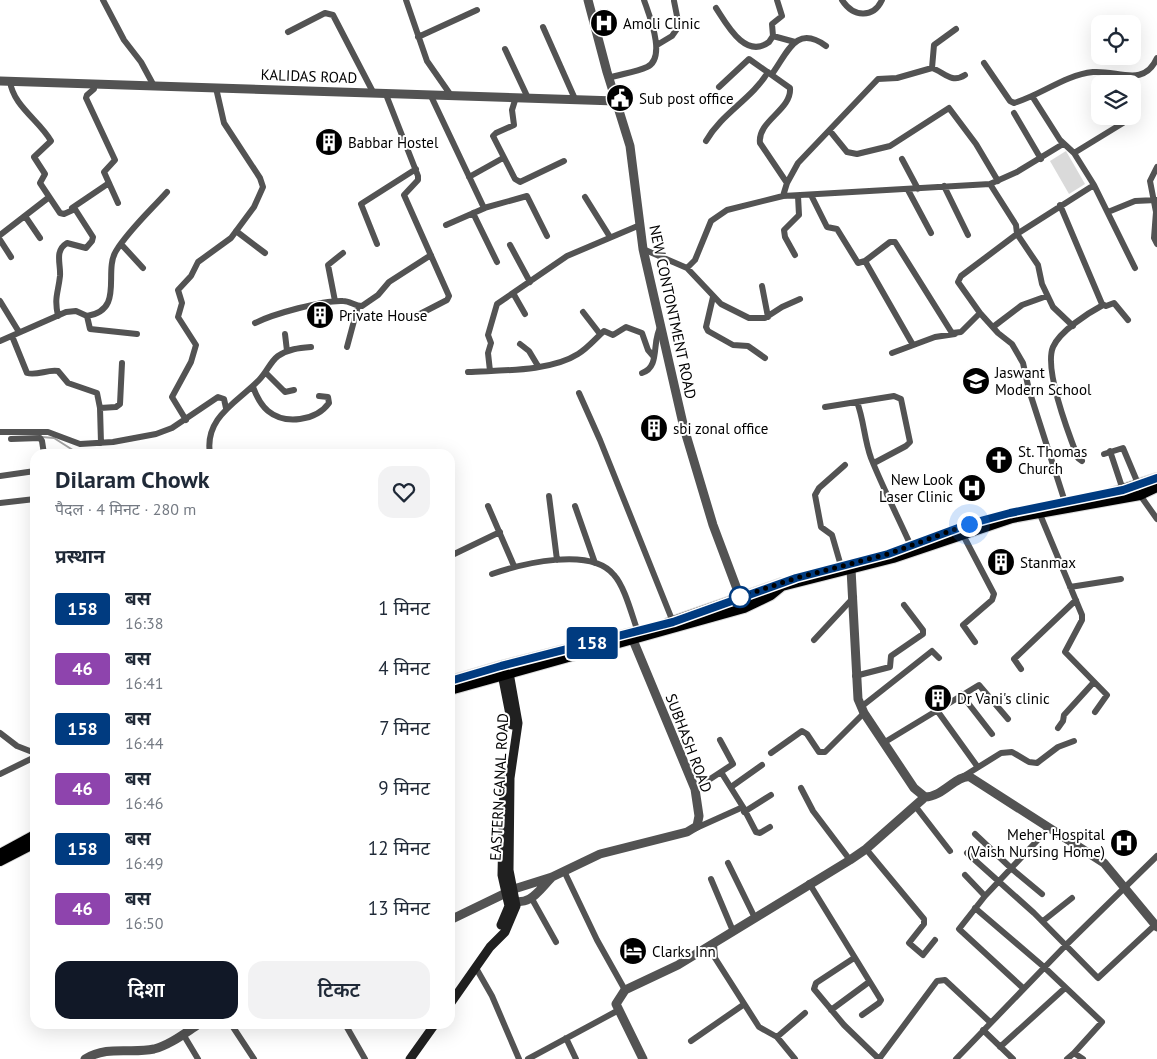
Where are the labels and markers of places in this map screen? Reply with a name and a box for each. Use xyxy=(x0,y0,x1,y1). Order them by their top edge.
hospital icon: Amoli Clinic xyxy=(589,8,619,38)
place label: Amoli Clinic xyxy=(623,14,701,33)
public building icon: Sub post office xyxy=(605,83,635,113)
place label: Sub post office xyxy=(639,89,734,108)
building icon: Babbar Hostel xyxy=(314,127,344,157)
place label: Babbar Hostel xyxy=(348,133,439,152)
building icon: Private House xyxy=(305,300,335,330)
place label: Private House xyxy=(339,306,427,325)
place label: Jaswant Modern School xyxy=(994,363,1092,399)
school or university icon: Jaswant Modern School xyxy=(961,366,991,396)
building icon: sbi zonal office xyxy=(639,413,669,443)
place label: sbi zonal office xyxy=(673,419,768,438)
place label: St. Thomas Church xyxy=(1018,442,1087,478)
church icon: St. Thomas Church xyxy=(984,445,1014,475)
place label: New Look Laser Clinic xyxy=(879,470,954,506)
hospital icon: New Look Laser Clinic xyxy=(957,473,987,503)
building icon: Stanmax xyxy=(986,547,1016,577)
place label: Stanmax xyxy=(1020,553,1076,572)
unlabelled marker xyxy=(729,586,751,608)
building icon: Dr Vani's clinic xyxy=(923,683,953,713)
place label: Dr Vani's clinic xyxy=(957,689,1050,708)
place label: Meher Hospital (Vaish Nursing Home) xyxy=(967,825,1106,861)
hospital icon: Meher Hospital (Vaish Nursing Home) xyxy=(1109,828,1139,858)
hotel icon: Clarks Inn xyxy=(618,936,648,966)
place label: Clarks Inn xyxy=(652,942,716,961)

